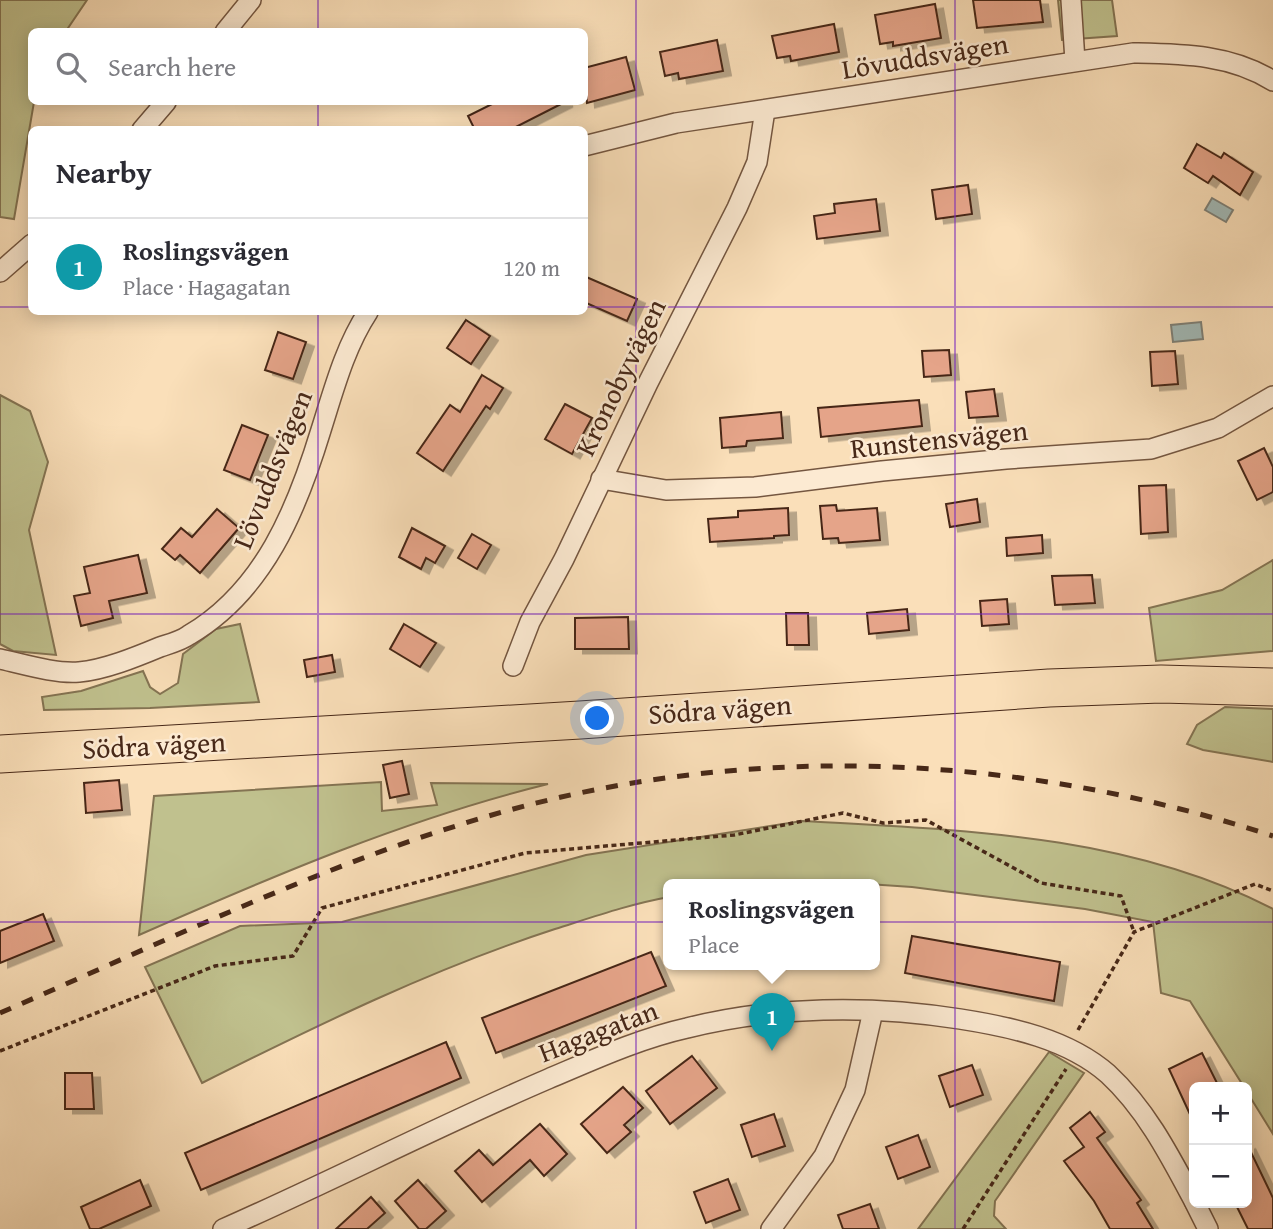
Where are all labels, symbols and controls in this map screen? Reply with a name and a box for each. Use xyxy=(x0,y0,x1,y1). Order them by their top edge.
street label: Lövuddsvägen xyxy=(839,22,1011,89)
search box xyxy=(28,28,588,105)
text: Search here xyxy=(108,47,236,86)
icon: search xyxy=(52,48,90,86)
text: Nearby xyxy=(56,150,152,194)
text: Roslingsvägen xyxy=(123,231,289,270)
text: 1 xyxy=(73,251,85,284)
text: 120 m xyxy=(503,251,560,284)
text: Place · Hagagatan xyxy=(123,270,290,303)
street label: Kronobyvägen xyxy=(564,291,675,462)
street label: Lövuddsvägen xyxy=(221,383,322,554)
street label: Runstensvägen xyxy=(848,409,1030,468)
street label: Södra vägen xyxy=(647,683,793,734)
your location xyxy=(580,701,614,735)
street label: Södra vägen xyxy=(81,720,227,769)
popup xyxy=(663,879,880,970)
text: Roslingsvägen xyxy=(689,889,854,928)
text: Place xyxy=(689,928,739,961)
street label: Hagagatan xyxy=(532,989,664,1072)
pin: 1 xyxy=(749,993,795,1051)
map controls xyxy=(1189,1082,1252,1208)
button: + xyxy=(1189,1082,1252,1145)
button: − xyxy=(1189,1145,1252,1208)

